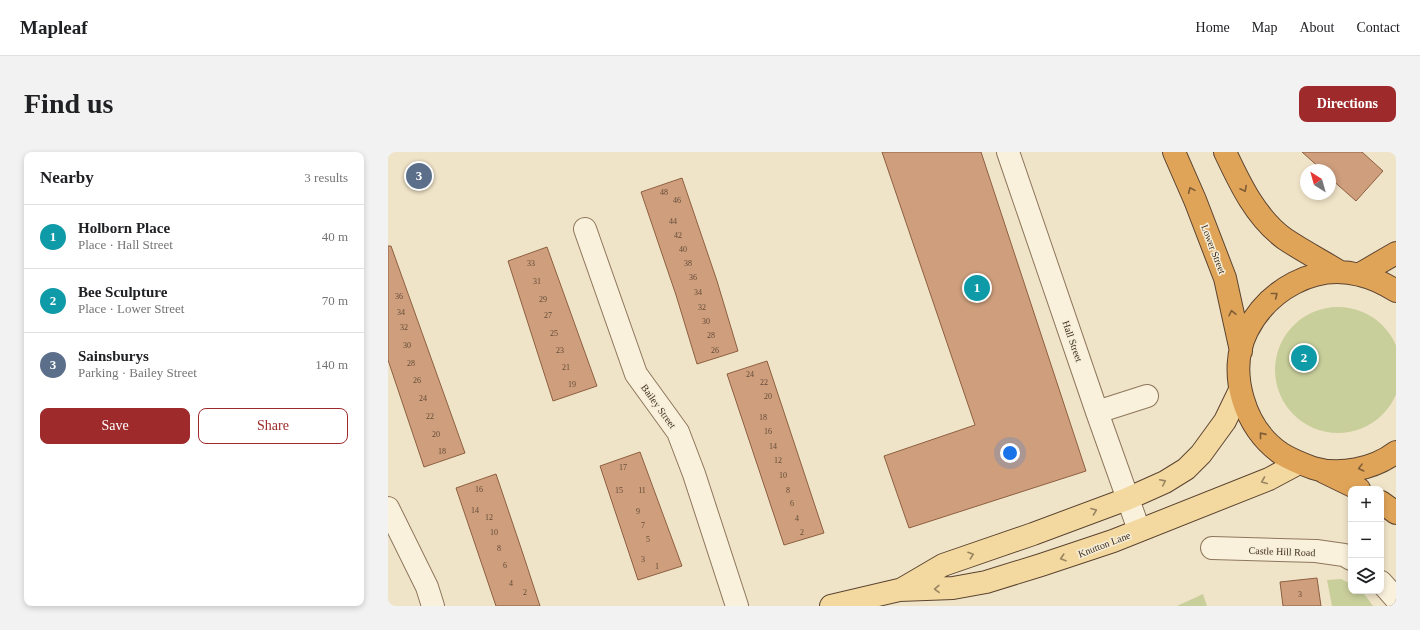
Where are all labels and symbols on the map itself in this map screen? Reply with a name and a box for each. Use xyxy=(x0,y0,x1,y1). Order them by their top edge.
pin: 3 xyxy=(406,161,432,191)
north arrow xyxy=(1300,164,1336,200)
one-way arrow xyxy=(1239,185,1247,192)
one-way arrow xyxy=(1187,187,1195,194)
house number: 48 xyxy=(660,188,668,197)
house number: 46 xyxy=(673,196,681,205)
house number: 44 xyxy=(669,217,677,226)
street label: Lower Street xyxy=(1199,223,1228,276)
house number: 42 xyxy=(674,231,682,240)
house number: 40 xyxy=(679,245,687,254)
house number: 33 xyxy=(527,259,535,268)
house number: 38 xyxy=(684,259,692,268)
house number: 36 xyxy=(689,273,697,282)
pin: 1 xyxy=(964,273,990,303)
house number: 31 xyxy=(533,277,541,286)
house number: 34 xyxy=(694,288,702,297)
house number: 36 xyxy=(395,292,403,301)
one-way arrow xyxy=(1271,293,1278,300)
house number: 29 xyxy=(539,295,547,304)
house number: 32 xyxy=(698,303,706,312)
house number: 34 xyxy=(397,308,405,317)
one-way arrow xyxy=(1229,310,1237,316)
house number: 27 xyxy=(544,311,552,320)
house number: 30 xyxy=(702,317,710,326)
street label: Hall Street xyxy=(1060,319,1085,364)
house number: 32 xyxy=(400,323,408,332)
house number: 25 xyxy=(550,329,558,338)
house number: 28 xyxy=(707,331,715,340)
house number: 30 xyxy=(403,341,411,350)
pin: 2 xyxy=(1291,343,1317,373)
house number: 23 xyxy=(556,346,564,355)
house number: 26 xyxy=(711,346,719,355)
house number: 28 xyxy=(407,359,415,368)
house number: 21 xyxy=(562,363,570,372)
house number: 24 xyxy=(746,370,754,379)
house number: 26 xyxy=(413,376,421,385)
house number: 22 xyxy=(760,378,768,387)
house number: 19 xyxy=(568,380,576,389)
street label: Bailey Street xyxy=(639,382,678,431)
house number: 20 xyxy=(764,392,772,401)
house number: 24 xyxy=(419,394,427,403)
house number: 22 xyxy=(426,412,434,421)
house number: 18 xyxy=(759,413,767,422)
house number: 16 xyxy=(764,427,772,436)
house number: 20 xyxy=(432,430,440,439)
one-way arrow xyxy=(1259,432,1266,439)
house number: 14 xyxy=(769,442,777,451)
your location xyxy=(1000,443,1020,463)
house number: 18 xyxy=(438,447,446,456)
house number: 12 xyxy=(774,456,782,465)
house number: 17 xyxy=(619,463,627,472)
one-way arrow xyxy=(1358,463,1365,472)
house number: 10 xyxy=(779,471,787,480)
one-way arrow xyxy=(1261,476,1269,484)
one-way arrow xyxy=(1159,479,1166,487)
house number: 16 xyxy=(475,485,483,494)
house number: 15 xyxy=(615,486,623,495)
house number: 11 xyxy=(638,486,646,495)
house number: 8 xyxy=(786,486,790,495)
house number: 6 xyxy=(790,499,794,508)
house number: 14 xyxy=(471,506,479,515)
house number: 9 xyxy=(636,507,640,516)
one-way arrow xyxy=(1090,508,1097,516)
house number: 12 xyxy=(485,513,493,522)
house number: 4 xyxy=(795,514,799,523)
house number: 7 xyxy=(641,521,645,530)
house number: 10 xyxy=(490,528,498,537)
house number: 2 xyxy=(800,528,804,537)
street label: Knutton Lane xyxy=(1076,529,1132,560)
house number: 5 xyxy=(646,535,650,544)
house number: 8 xyxy=(497,544,501,553)
street label: Castle Hill Road xyxy=(1248,545,1315,558)
one-way arrow xyxy=(968,551,975,560)
one-way arrow xyxy=(1060,553,1067,562)
house number: 3 xyxy=(641,555,645,564)
house number: 6 xyxy=(503,561,507,570)
house number: 1 xyxy=(655,562,659,571)
house number: 4 xyxy=(509,579,513,588)
one-way arrow xyxy=(934,585,940,593)
house number: 2 xyxy=(523,588,527,597)
house number: 3 xyxy=(1298,590,1302,599)

